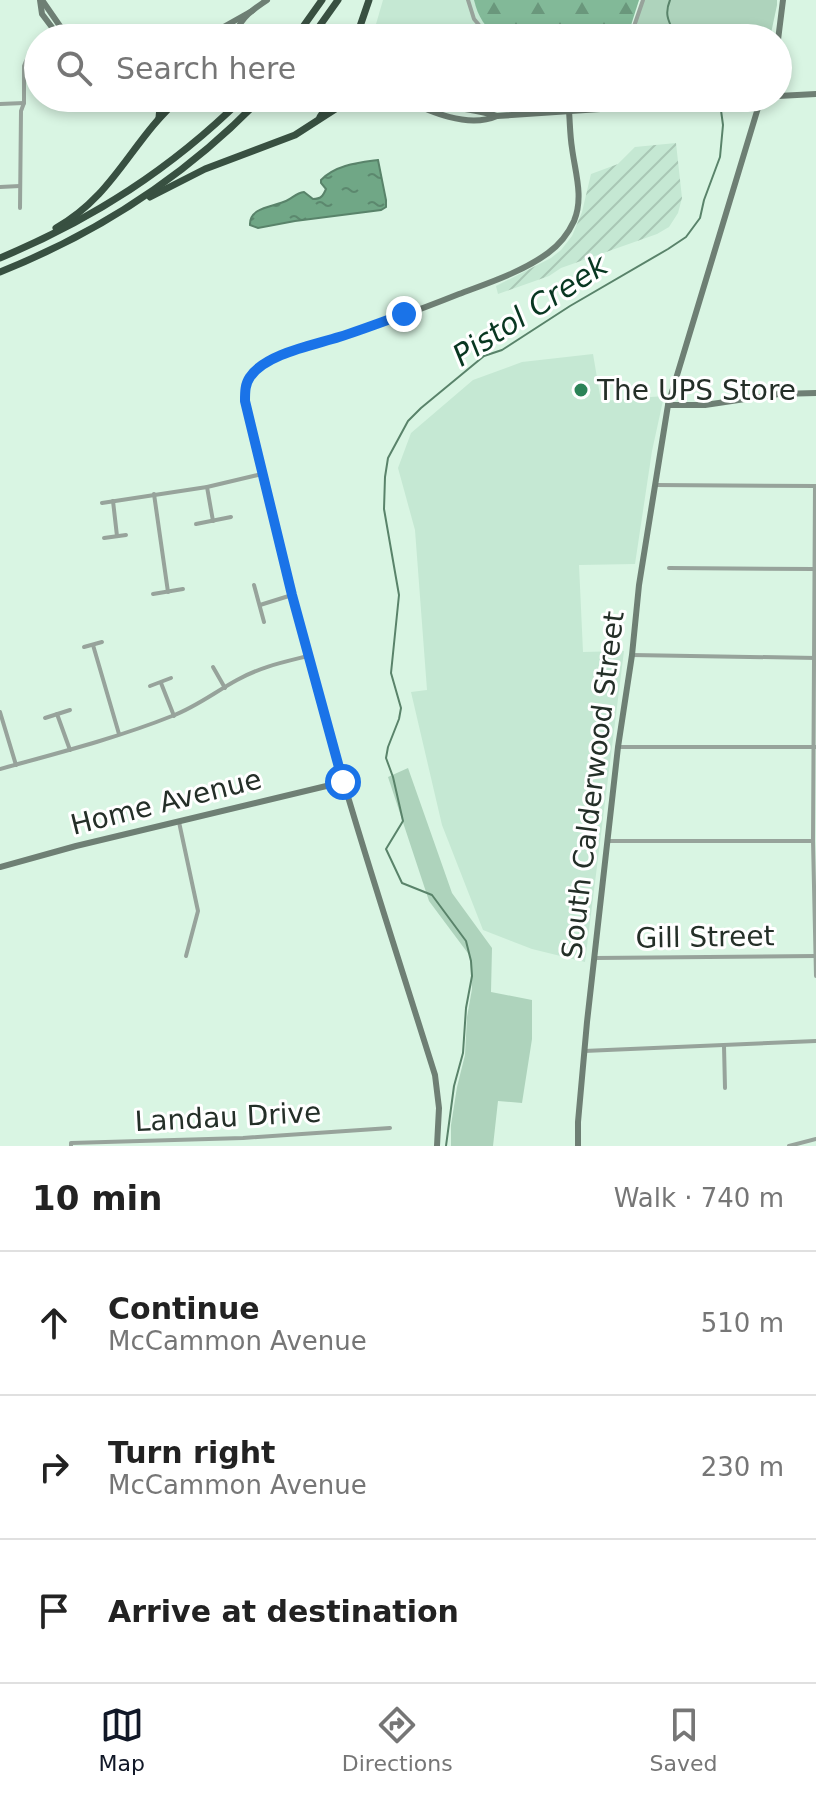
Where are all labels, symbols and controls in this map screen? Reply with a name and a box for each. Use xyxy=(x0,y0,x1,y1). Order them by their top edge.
search box xyxy=(24,24,792,112)
icon: search xyxy=(52,46,96,90)
text: Search here xyxy=(116,51,296,86)
water label: Pistol Creek xyxy=(446,246,615,373)
route end xyxy=(386,296,422,332)
place label: The UPS Store xyxy=(596,374,796,407)
marker: The UPS Store xyxy=(572,381,590,399)
street label: South Calderwood Street xyxy=(555,609,631,961)
street label: Home Avenue xyxy=(67,762,265,842)
route start xyxy=(325,764,361,800)
street label: Gill Street xyxy=(635,919,775,955)
street label: Landau Drive xyxy=(134,1096,322,1138)
text: 10 min xyxy=(32,1178,162,1218)
text: Walk · 740 m xyxy=(614,1183,784,1213)
text: Continue xyxy=(108,1291,260,1326)
icon: ahead xyxy=(32,1301,76,1345)
text: 510 m xyxy=(701,1308,784,1338)
text: McCammon Avenue xyxy=(108,1326,367,1356)
text: Turn right xyxy=(108,1435,275,1470)
icon: right xyxy=(32,1445,76,1489)
text: 230 m xyxy=(701,1452,784,1482)
text: McCammon Avenue xyxy=(108,1470,367,1500)
icon: arrive xyxy=(32,1589,76,1633)
text: Arrive at destination xyxy=(108,1594,459,1629)
tab: Map xyxy=(98,1703,145,1776)
tab: Directions xyxy=(342,1703,453,1776)
tab: Saved xyxy=(650,1703,718,1776)

